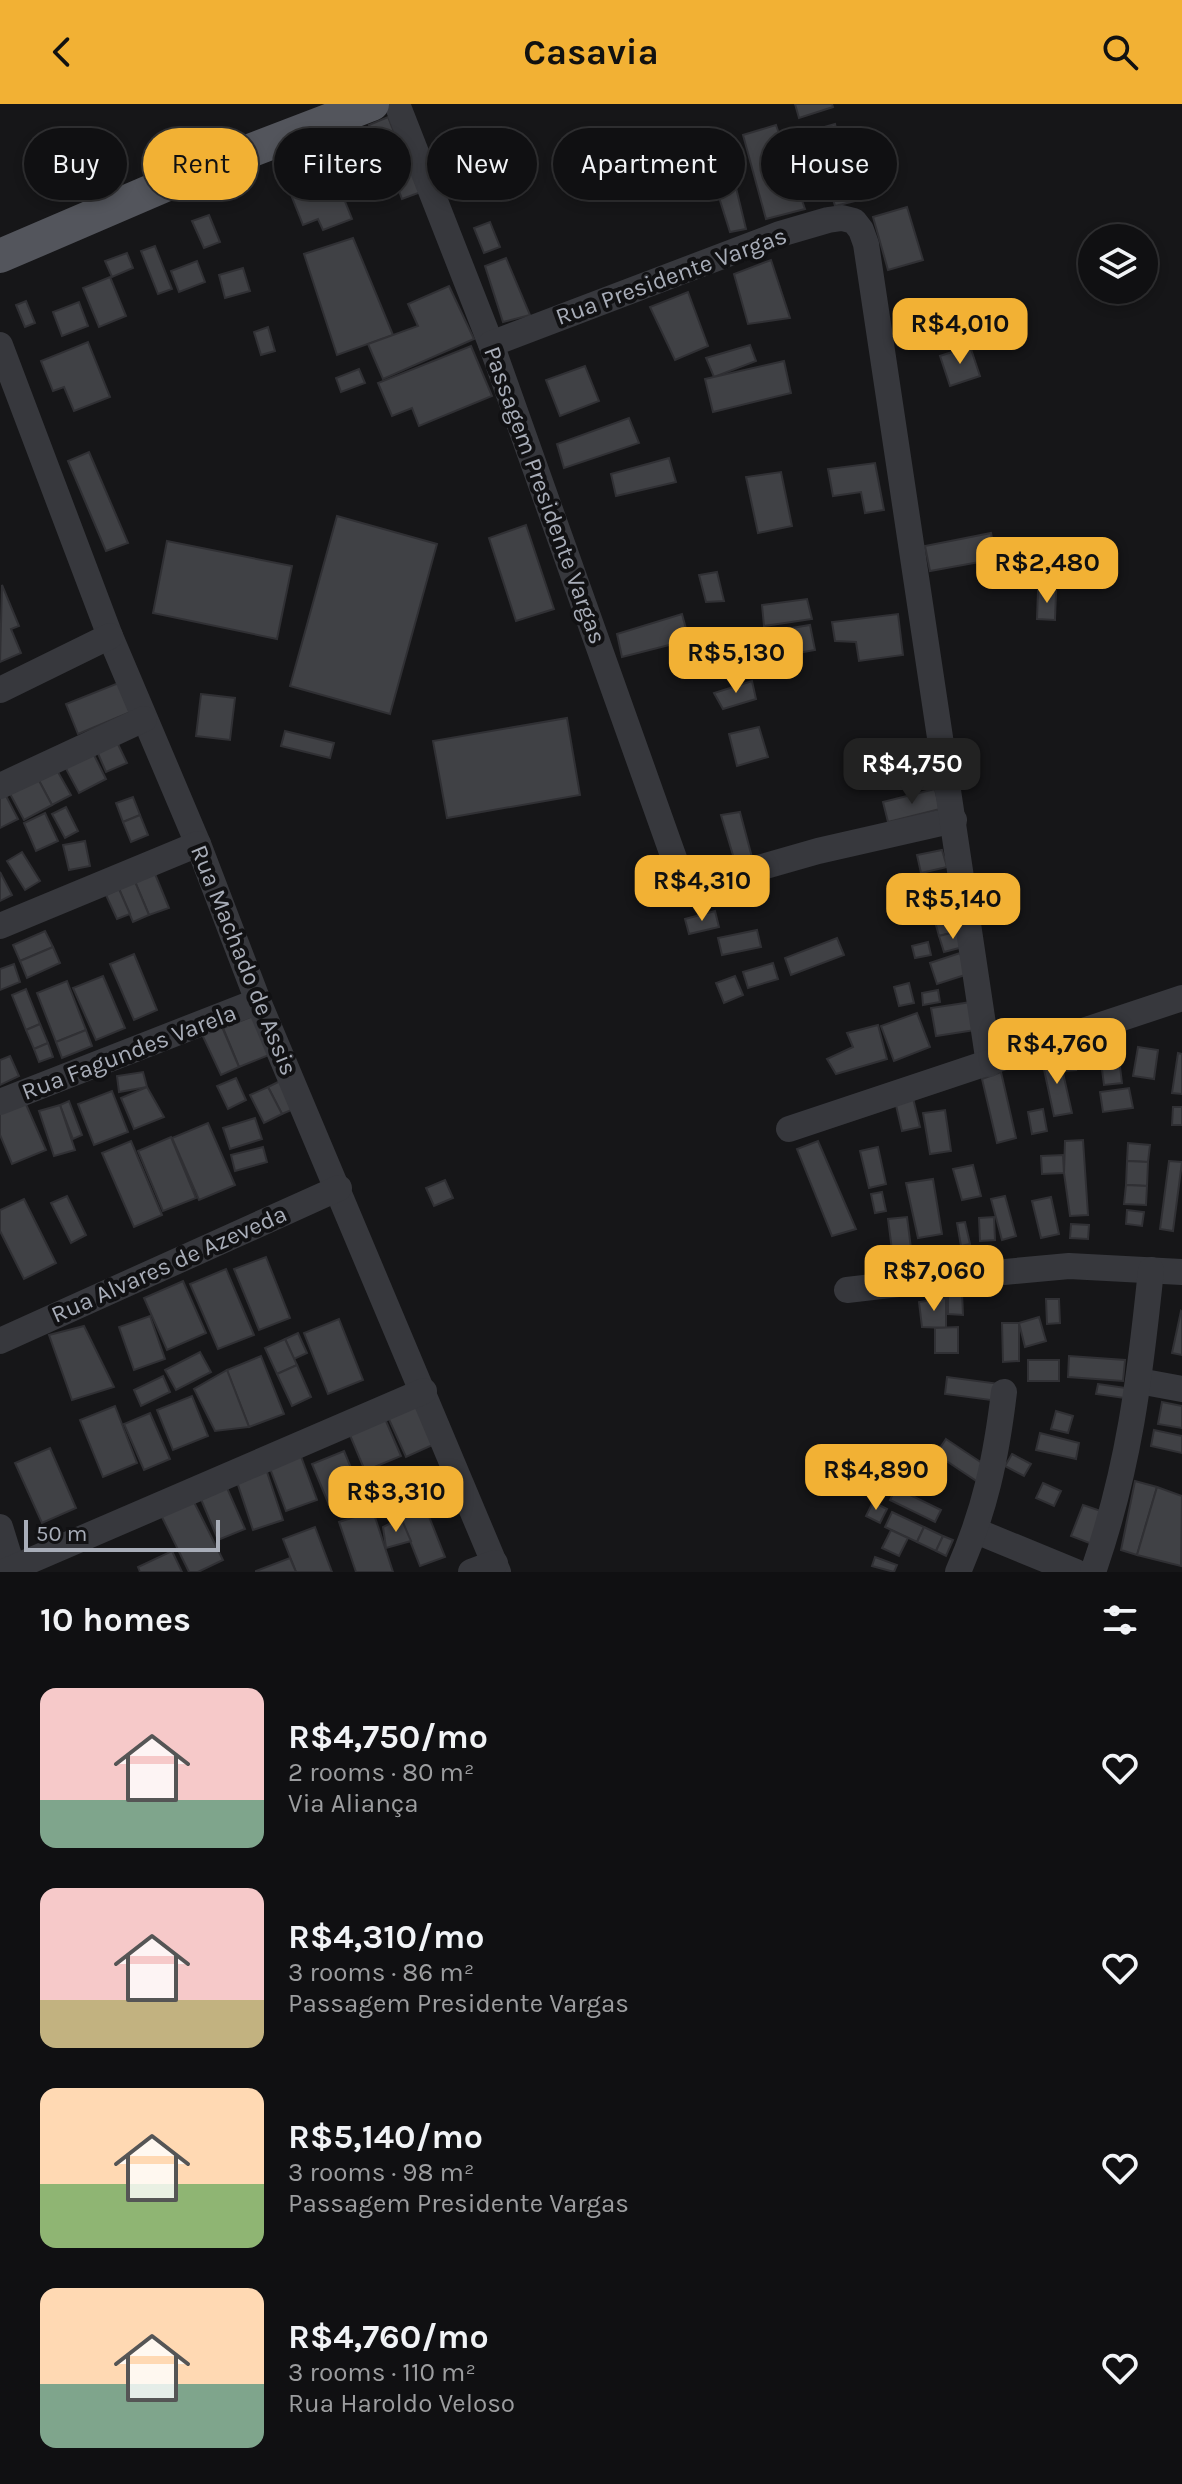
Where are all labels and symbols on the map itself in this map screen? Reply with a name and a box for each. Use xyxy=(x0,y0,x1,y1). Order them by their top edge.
street label: Rua Presidente Vargas xyxy=(552,221,790,331)
pin: R$4,010 xyxy=(886,298,1034,366)
street label: Passagem Presidente Vargas xyxy=(478,342,612,648)
pin: R$2,480 xyxy=(973,537,1121,605)
pin: R$5,130 xyxy=(662,627,810,695)
pin: R$4,750 xyxy=(838,738,986,806)
street label: Rua Machado de Assis xyxy=(185,841,303,1079)
pin: R$4,310 xyxy=(628,855,776,923)
pin: R$5,140 xyxy=(879,873,1027,941)
street label: Rua Fagundes Varela xyxy=(18,998,240,1106)
pin: R$4,760 xyxy=(983,1018,1131,1086)
street label: Rua Alvares de Azeveda xyxy=(47,1199,291,1329)
pin: R$7,060 xyxy=(860,1245,1008,1313)
pin: R$4,890 xyxy=(802,1444,950,1512)
pin: R$3,310 xyxy=(322,1466,470,1534)
scale bar xyxy=(24,1516,220,1552)

